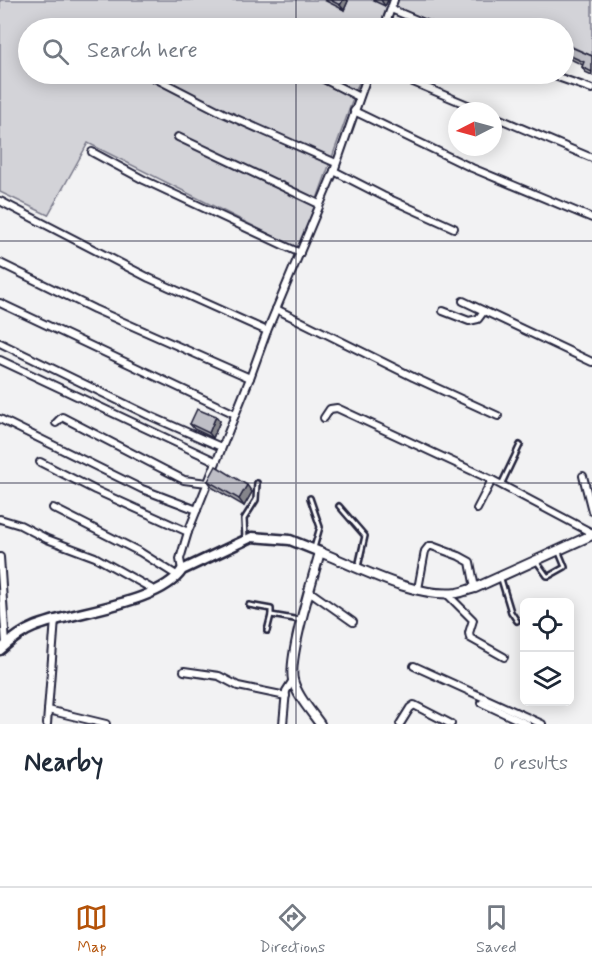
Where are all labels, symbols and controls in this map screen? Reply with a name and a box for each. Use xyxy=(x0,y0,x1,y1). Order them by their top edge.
search box xyxy=(18,18,574,84)
icon: search xyxy=(39,35,72,68)
text: Search here xyxy=(87,37,198,65)
north arrow xyxy=(448,102,502,156)
map controls xyxy=(520,598,574,706)
button: locate xyxy=(520,598,574,652)
button: layers xyxy=(520,652,574,706)
text: Nearby xyxy=(24,746,103,780)
text: 0 results xyxy=(494,750,568,777)
tab: Map xyxy=(75,901,108,958)
tab: Directions xyxy=(259,901,325,958)
tab: Saved xyxy=(476,901,517,958)

